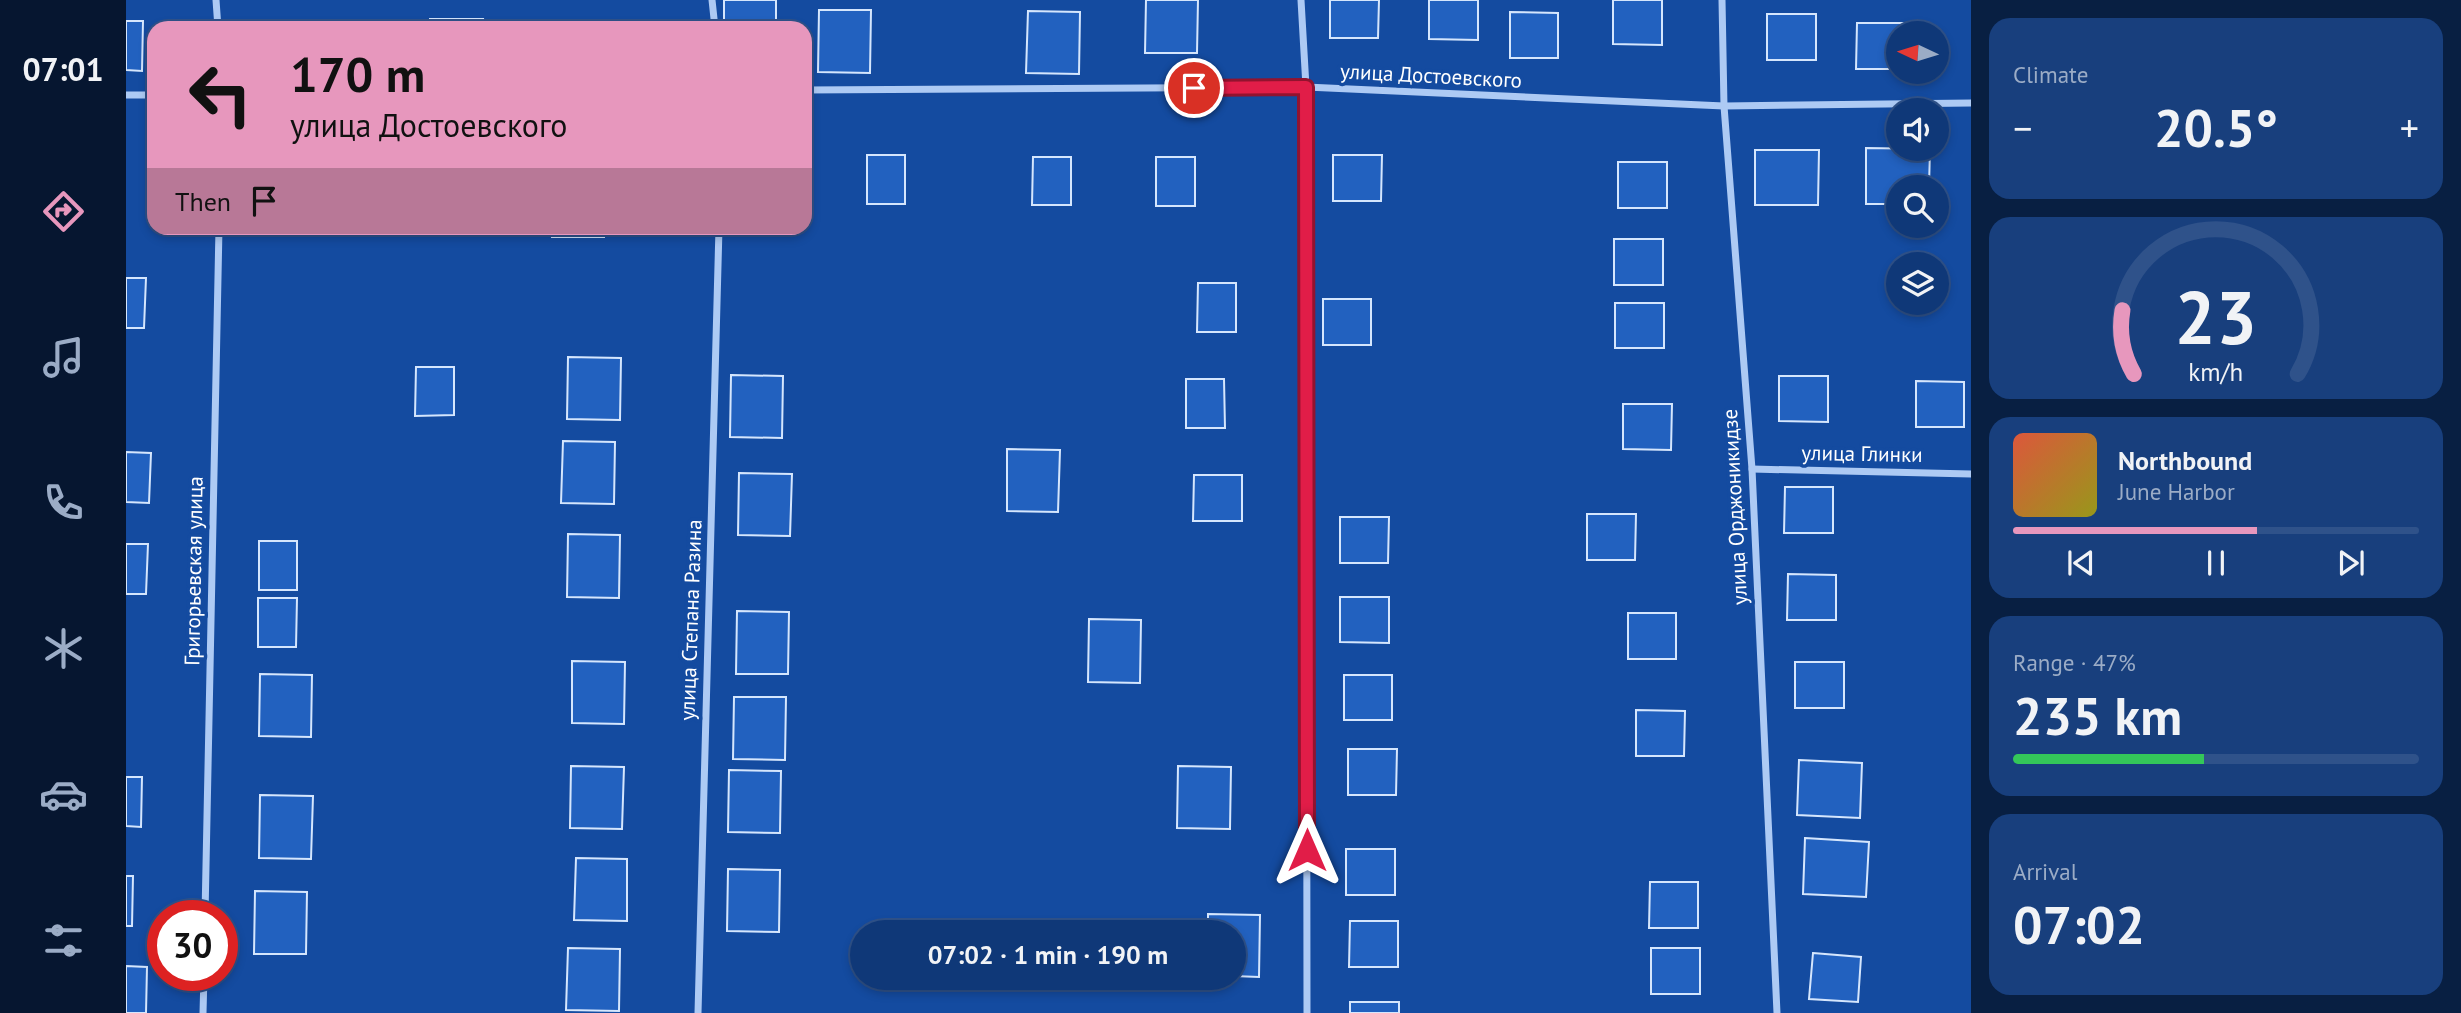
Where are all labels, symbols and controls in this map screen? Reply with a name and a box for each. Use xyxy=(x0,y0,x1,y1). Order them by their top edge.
north arrow xyxy=(1886,21,1950,84)
map controls xyxy=(1886,21,1949,315)
text: 170 m xyxy=(290,42,425,106)
text: 07:01 xyxy=(22,48,104,90)
icon: left xyxy=(175,49,266,140)
street label: улица Достоевского xyxy=(1339,57,1523,94)
pin xyxy=(1164,58,1224,118)
text: Climate xyxy=(2013,60,2088,89)
icon: arrive xyxy=(1175,69,1213,107)
text: 20.5° xyxy=(2154,94,2278,161)
button: sound xyxy=(1886,98,1949,161)
text: − xyxy=(2013,103,2032,152)
text: + xyxy=(2400,103,2419,152)
text: улица Достоевского xyxy=(290,104,567,146)
button: search xyxy=(1886,175,1949,238)
icon: arrive xyxy=(245,182,283,220)
text: Then xyxy=(175,185,231,218)
icon: directions xyxy=(39,187,88,236)
button: layers xyxy=(1886,252,1949,315)
text: 23 xyxy=(2175,270,2257,364)
icon: music xyxy=(39,333,88,382)
text: km/h xyxy=(2189,356,2243,388)
street label: улица Орджоникидзе xyxy=(1716,408,1753,606)
street label: улица Глинки xyxy=(1801,439,1923,468)
text: Northbound xyxy=(2118,444,2252,477)
street label: Григорьевская улица xyxy=(178,476,209,666)
text: June Harbor xyxy=(2118,477,2235,506)
icon: phone xyxy=(39,478,88,527)
street label: улица Степана Разина xyxy=(673,519,708,721)
icon: previous xyxy=(2062,544,2100,582)
icon: pause xyxy=(2197,544,2235,582)
icon: next xyxy=(2332,544,2370,582)
icon: climate xyxy=(39,624,88,673)
text: Range · 47% xyxy=(2013,648,2136,677)
text: 235 km xyxy=(2013,682,2182,749)
icon: car xyxy=(39,770,88,819)
position arrow xyxy=(1270,813,1344,887)
text: Arrival xyxy=(2013,857,2077,886)
text: 07:02 xyxy=(2013,891,2145,958)
speed limit sign: 30 xyxy=(147,900,238,991)
icon: filters xyxy=(39,916,88,965)
text: 07:02 · 1 min · 190 m xyxy=(928,938,1168,971)

